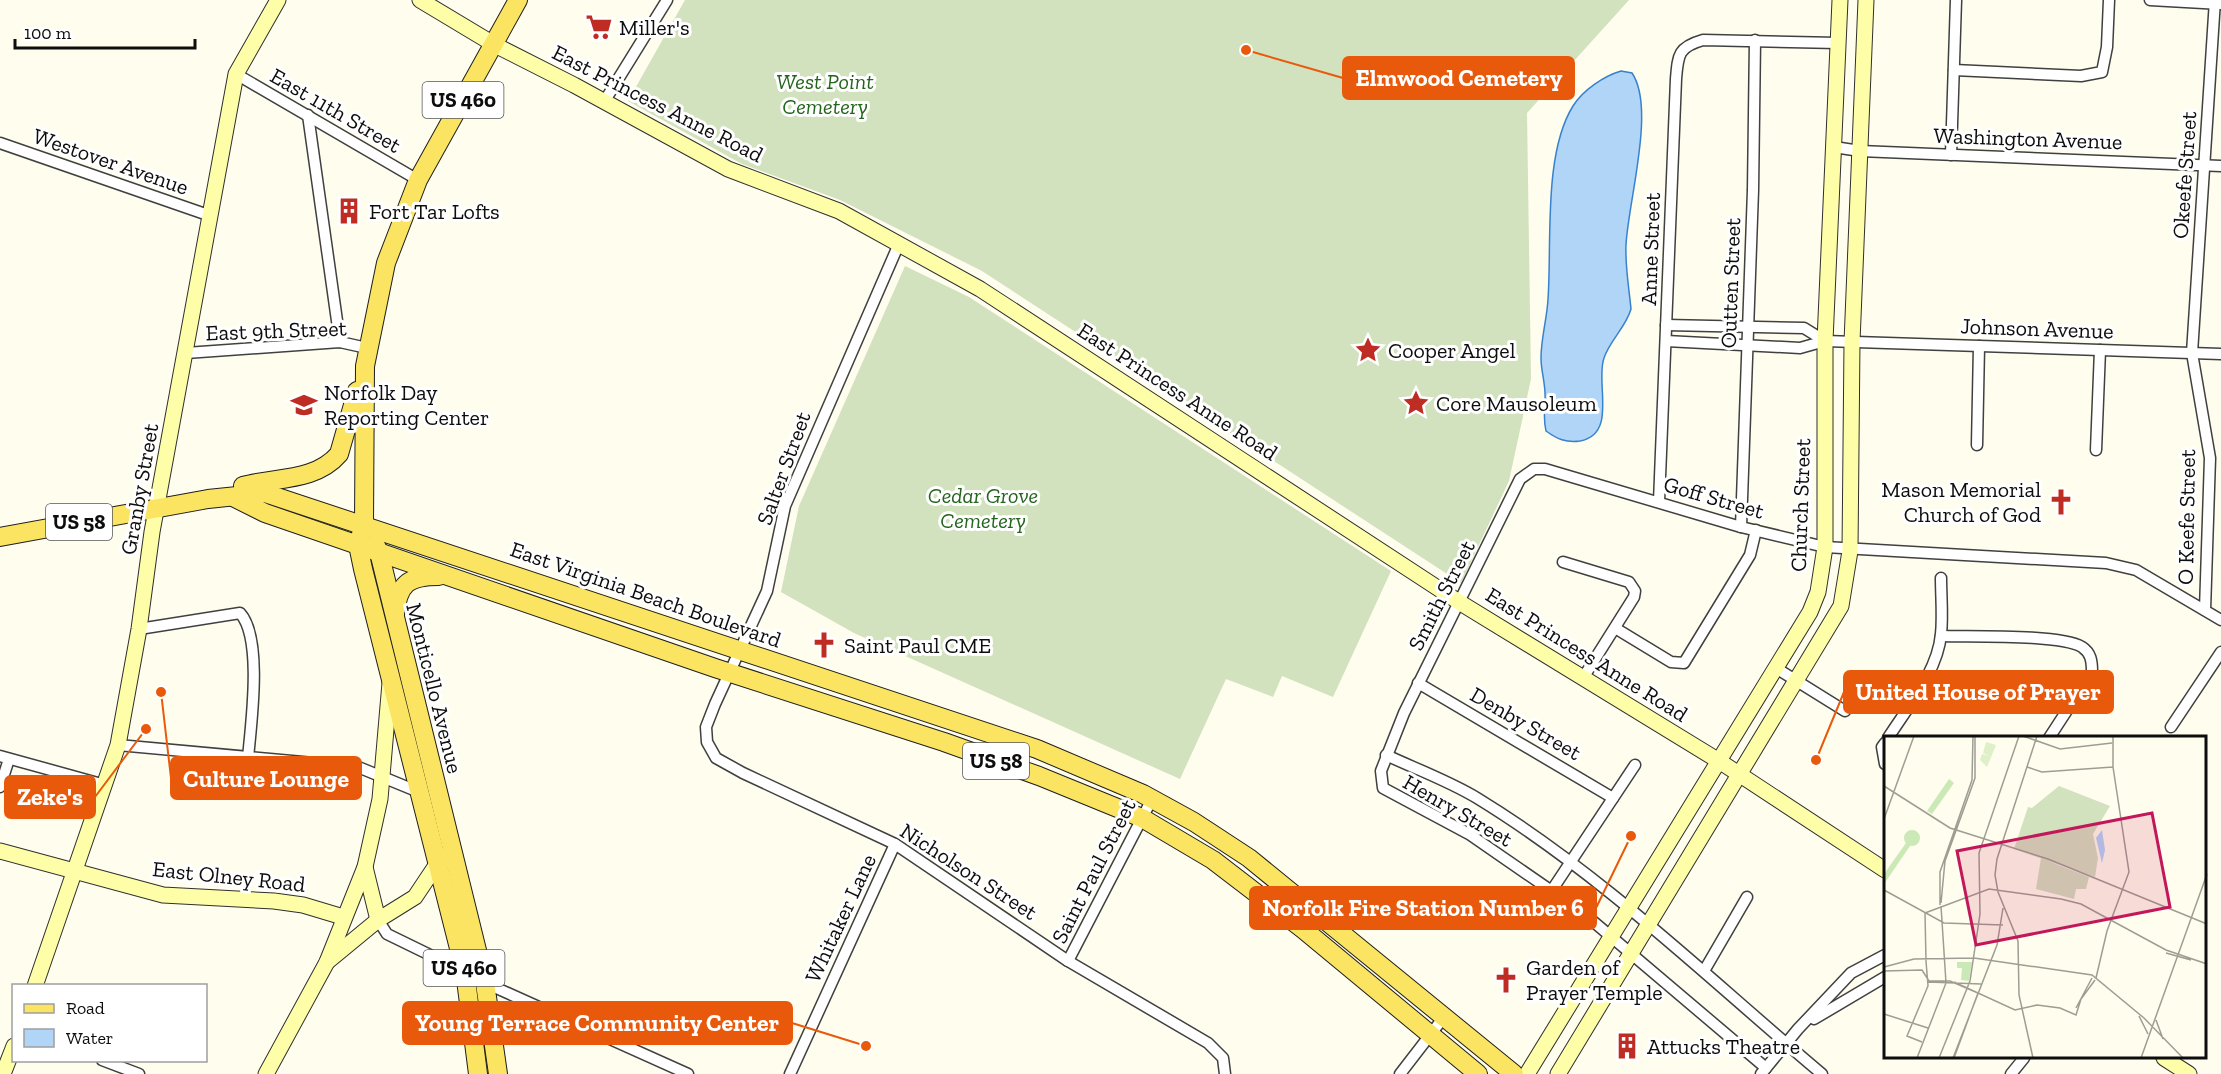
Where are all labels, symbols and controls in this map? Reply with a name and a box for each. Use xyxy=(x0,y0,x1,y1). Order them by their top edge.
scale bar xyxy=(15,12,195,50)
supermarket icon: Miller's xyxy=(584,12,614,42)
place label: Miller's xyxy=(619,14,690,41)
text: 100 m xyxy=(24,22,72,44)
street label: East Princess Anne Road xyxy=(548,38,768,168)
callout: Elmwood Cemetery xyxy=(1343,57,1574,99)
street label: East 11th Street xyxy=(266,62,407,159)
text: Elmwood Cemetery xyxy=(1356,63,1563,92)
park label: West Point Cemetery xyxy=(776,68,874,120)
road number: US 460 xyxy=(422,82,504,118)
street label: Okeefe Street xyxy=(2167,110,2202,240)
street label: Westover Avenue xyxy=(30,122,192,201)
street label: Washington Avenue xyxy=(1933,122,2123,155)
street label: Anne Street xyxy=(1635,191,1666,306)
building icon: Fort Tar Lofts xyxy=(334,196,364,226)
place label: Fort Tar Lofts xyxy=(369,198,500,225)
street label: Outten Street xyxy=(1715,216,1746,349)
street label: Johnson Avenue xyxy=(1960,312,2114,345)
street label: East 9th Street xyxy=(205,315,348,346)
street label: East Princess Anne Road xyxy=(1073,317,1283,466)
place icon: Cooper Angel xyxy=(1353,335,1383,365)
place label: Cooper Angel xyxy=(1388,337,1516,364)
place label: Norfolk Day Reporting Center xyxy=(324,379,489,431)
place icon: Core Mausoleum xyxy=(1401,388,1431,418)
school or university icon: Norfolk Day Reporting Center xyxy=(289,390,319,420)
place label: Core Mausoleum xyxy=(1436,390,1597,417)
street label: Salter Street xyxy=(751,407,817,528)
street label: Granby Street xyxy=(115,421,164,557)
street label: Church Street xyxy=(1785,437,1816,572)
street label: O Keefe Street xyxy=(2172,448,2201,585)
street label: Goff Street xyxy=(1661,470,1768,525)
place label: Mason Memorial Church of God xyxy=(1881,476,2041,528)
park label: Cedar Grove Cemetery xyxy=(928,482,1038,534)
church icon: Mason Memorial Church of God xyxy=(2046,487,2076,517)
road number: US 58 xyxy=(46,504,112,540)
street label: East Virginia Beach Boulevard xyxy=(507,535,785,654)
street label: Smith Street xyxy=(1402,535,1481,655)
street label: East Princess Anne Road xyxy=(1481,581,1693,728)
street label: Monticello Avenue xyxy=(400,600,469,776)
church icon: Saint Paul CME xyxy=(809,630,839,660)
place label: Saint Paul CME xyxy=(844,632,991,659)
callout: United House of Prayer xyxy=(1844,671,2113,713)
text: United House of Prayer xyxy=(1855,677,2101,706)
street label: Denby Street xyxy=(1466,681,1587,766)
inset map xyxy=(1884,736,2206,1059)
road number: US 58 xyxy=(963,743,1029,779)
callout: Culture Lounge xyxy=(171,757,361,799)
text: Culture Lounge xyxy=(183,764,349,793)
street label: Henry Street xyxy=(1398,768,1518,853)
callout: Zeke's xyxy=(5,776,95,818)
text: Zeke's xyxy=(17,782,83,811)
street label: Saint Paul Street xyxy=(1045,794,1142,948)
street label: Nicholson Street xyxy=(895,817,1043,926)
street label: Whitaker Lane xyxy=(799,850,882,987)
street label: East Olney Road xyxy=(151,855,307,898)
callout: Norfolk Fire Station Number 6 xyxy=(1250,887,1596,929)
text: Norfolk Fire Station Number 6 xyxy=(1262,893,1584,922)
road number: US 460 xyxy=(424,950,504,986)
place label: Garden of Prayer Temple xyxy=(1526,954,1663,1006)
church icon: Garden of Prayer Temple xyxy=(1491,965,1521,995)
legend xyxy=(12,984,207,1062)
text: Road xyxy=(66,997,105,1019)
callout: Young Terrace Community Center xyxy=(403,1002,792,1044)
text: Young Terrace Community Center xyxy=(415,1008,779,1037)
text: Water xyxy=(66,1027,113,1049)
building icon: Attucks Theatre xyxy=(1612,1031,1642,1061)
place label: Attucks Theatre xyxy=(1647,1033,1800,1060)

